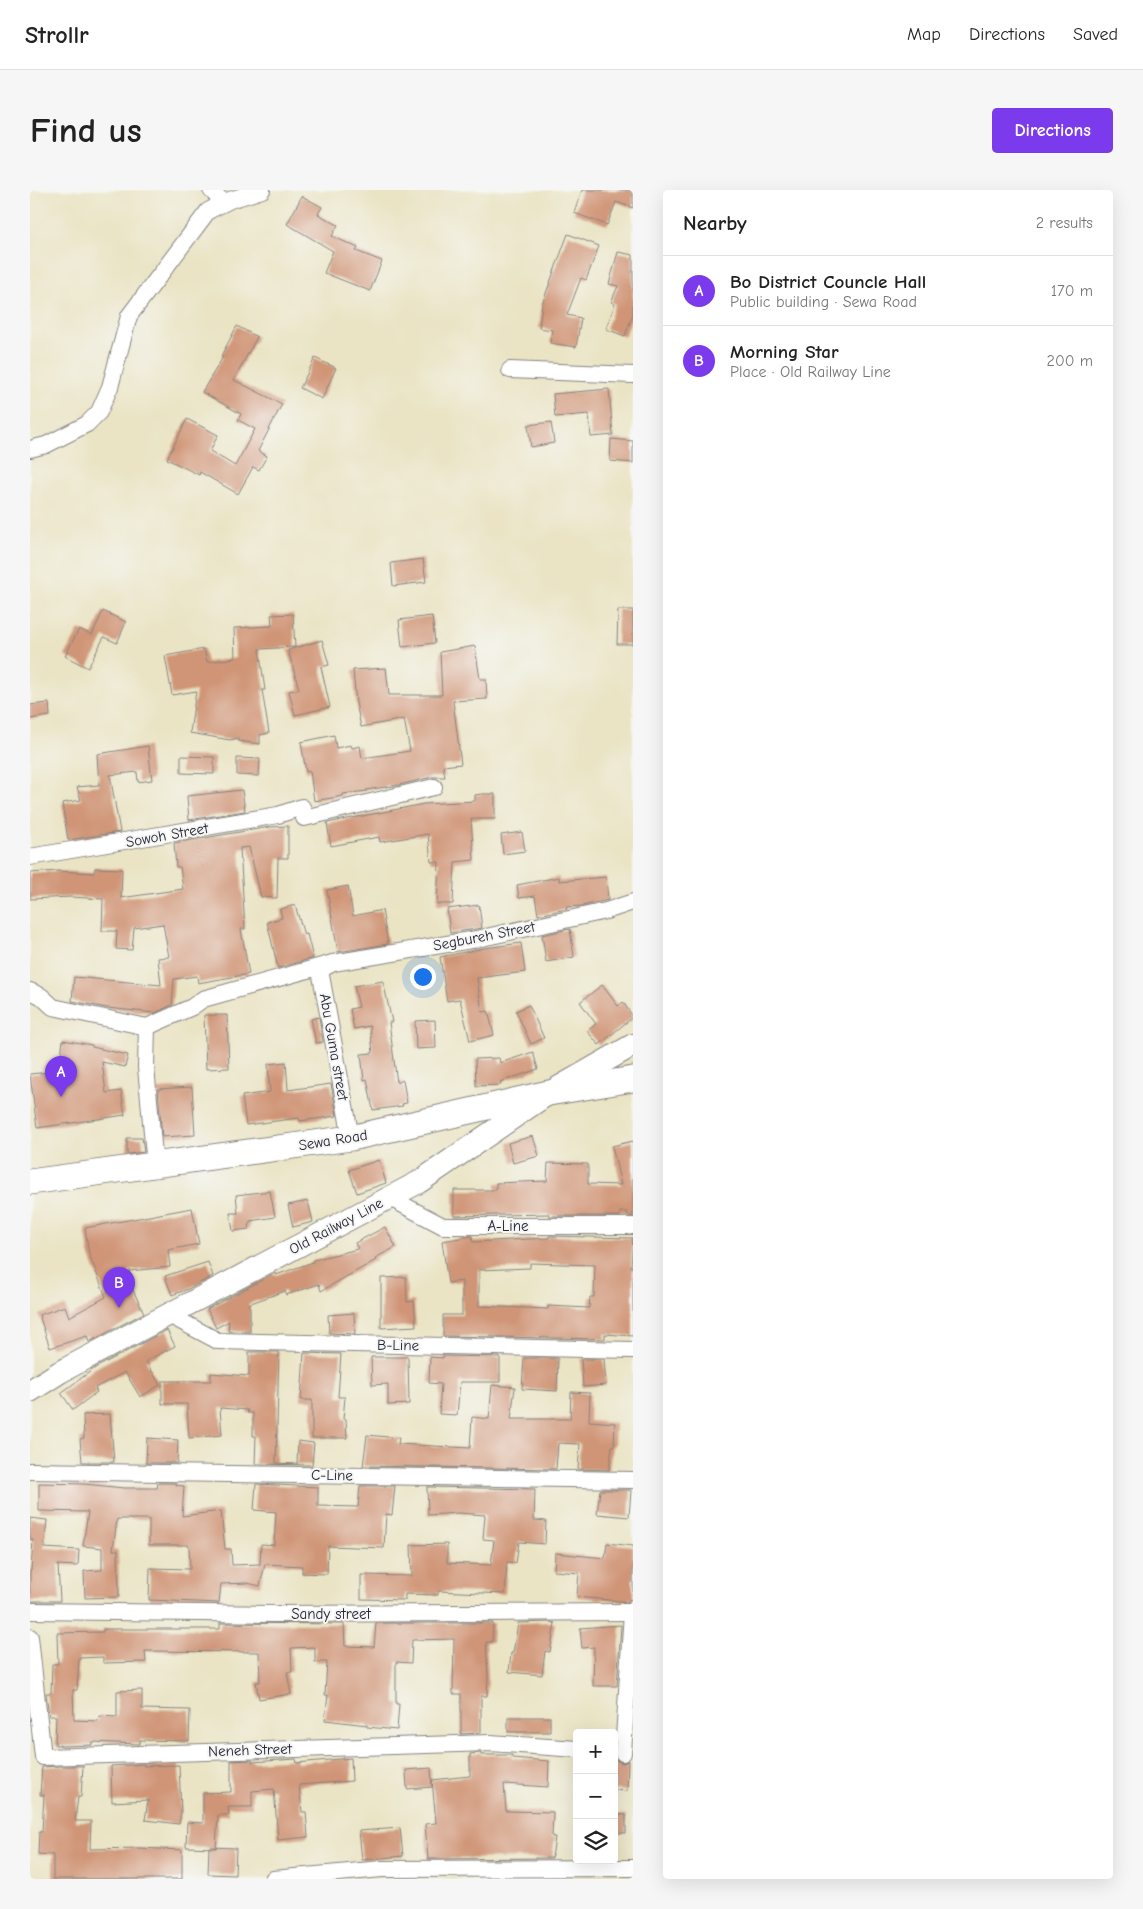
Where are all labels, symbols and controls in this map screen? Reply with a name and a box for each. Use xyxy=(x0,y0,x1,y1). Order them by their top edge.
text: Strollr xyxy=(25,21,89,49)
text: Map xyxy=(907,24,941,45)
text: Directions xyxy=(969,24,1045,45)
text: Saved xyxy=(1073,24,1118,45)
button: Directions xyxy=(992,108,1113,153)
text: Find us xyxy=(30,110,142,151)
text: Nearby xyxy=(683,211,747,235)
text: 2 results xyxy=(1036,214,1093,232)
text: Bo District Councle Hall xyxy=(730,271,926,293)
text: A xyxy=(695,282,703,300)
text: 170 m xyxy=(1051,282,1093,300)
text: Public building · Sewa Road xyxy=(730,293,917,311)
text: Morning Star xyxy=(730,341,839,363)
text: B xyxy=(694,352,704,370)
text: 200 m xyxy=(1047,352,1093,370)
text: Place · Old Railway Line xyxy=(730,363,891,381)
street label: Sowoh Street xyxy=(124,819,210,851)
street label: Segbureh Street xyxy=(432,917,537,955)
your location xyxy=(410,964,436,990)
street label: Abu Guma street xyxy=(316,992,352,1103)
pin: A xyxy=(45,1056,77,1097)
street label: Sewa Road xyxy=(297,1126,369,1154)
street label: Old Railway Line xyxy=(286,1193,387,1258)
street label: A-Line xyxy=(488,1217,529,1235)
pin: B xyxy=(103,1267,135,1308)
street label: B-Line xyxy=(377,1336,420,1354)
street label: C-Line xyxy=(311,1466,354,1484)
street label: Sandy street xyxy=(291,1605,371,1623)
map controls xyxy=(573,1729,618,1864)
button: + xyxy=(573,1729,618,1774)
street label: Neneh Street xyxy=(208,1740,293,1760)
button: − xyxy=(573,1774,618,1819)
button: layers xyxy=(573,1819,618,1864)

